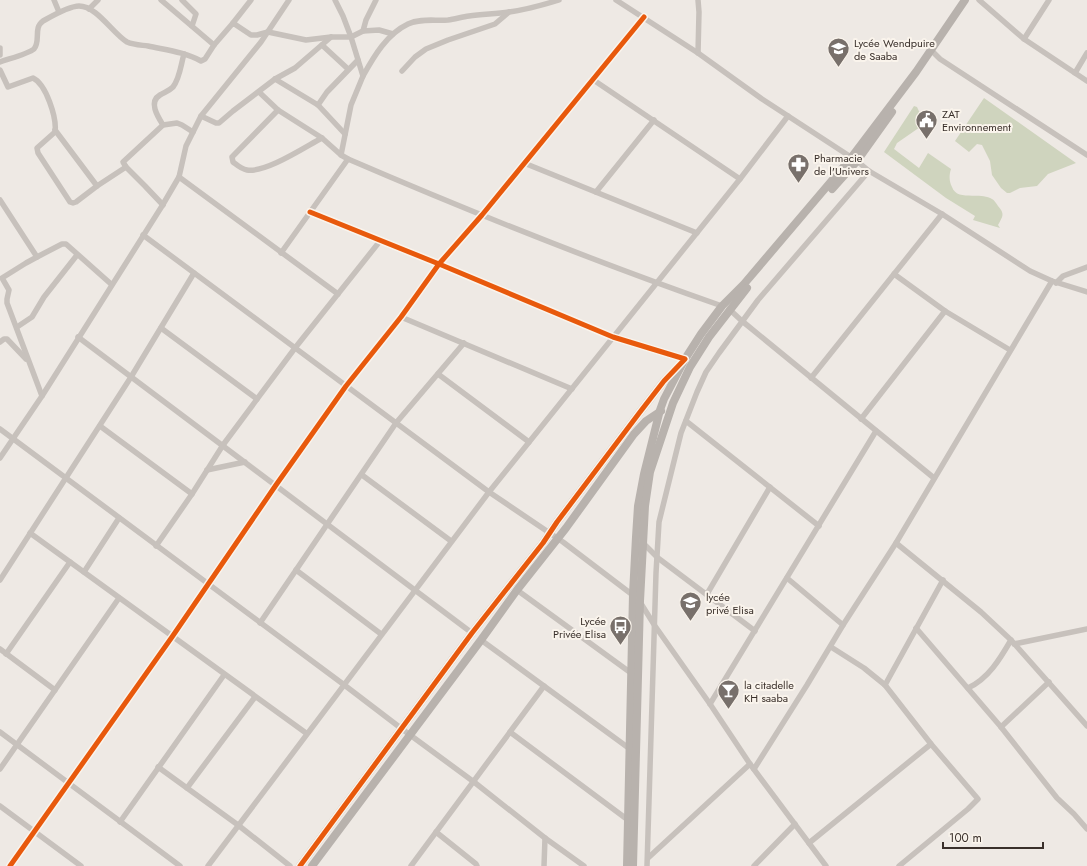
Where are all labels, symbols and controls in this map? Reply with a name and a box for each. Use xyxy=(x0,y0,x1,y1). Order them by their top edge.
place label: Lycée Wendpuire de Saaba xyxy=(854,35,935,64)
school or university icon: Lycée Wendpuire de Saaba xyxy=(825,36,851,69)
place label: ZAT Environnement xyxy=(942,106,1011,135)
public building icon: ZAT Environnement xyxy=(913,107,939,140)
place label: Pharmacie de l'Univers xyxy=(814,150,870,179)
pharmacy icon: Pharmacie de l'Univers xyxy=(785,151,811,184)
place label: lycée privé Elisa xyxy=(706,589,754,618)
school or university icon: lycée privé Elisa xyxy=(677,590,703,623)
place label: Lycée Privée Elisa xyxy=(553,613,606,642)
bus stop icon: Lycée Privée Elisa xyxy=(608,614,634,647)
place label: la citadelle KH saaba xyxy=(744,677,794,706)
bar icon: la citadelle KH saaba xyxy=(715,678,741,711)
scale bar xyxy=(943,824,1043,850)
text: 100 m xyxy=(949,829,982,847)

